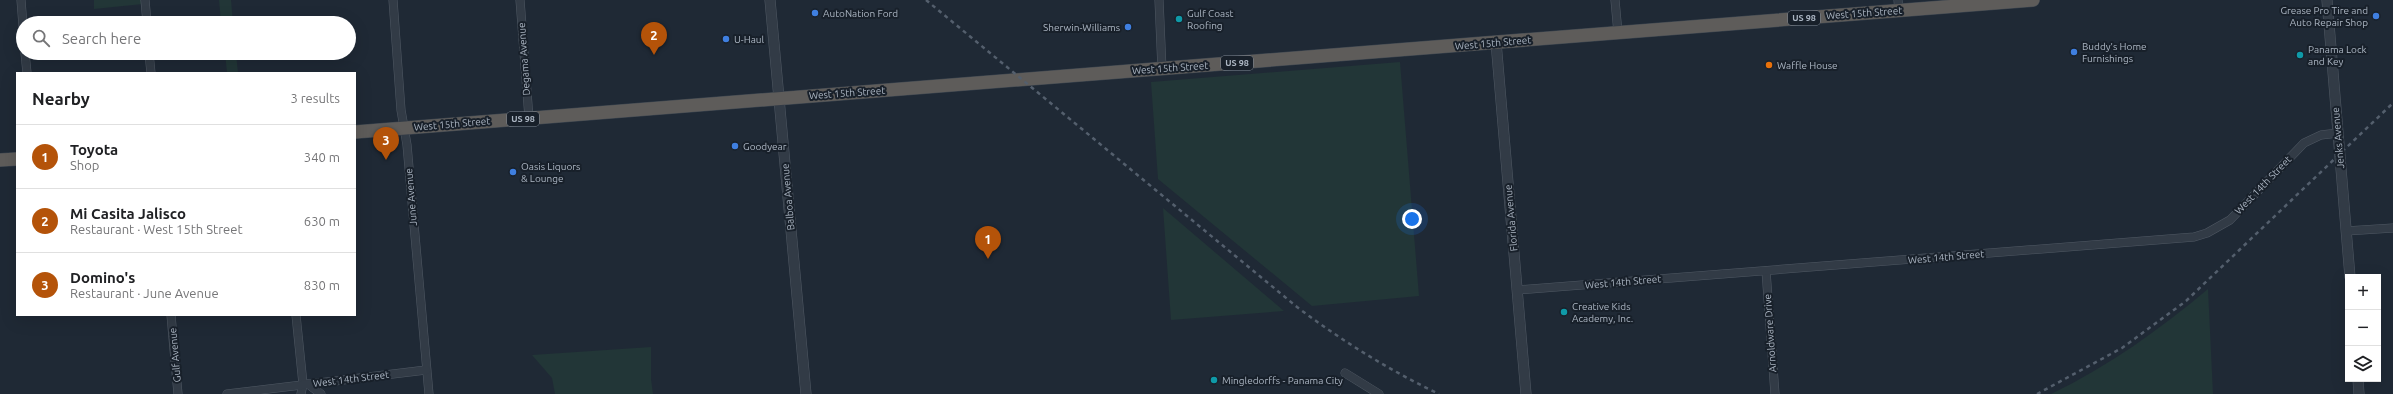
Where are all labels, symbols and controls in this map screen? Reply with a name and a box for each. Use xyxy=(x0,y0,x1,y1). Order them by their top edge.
street label: West 15th Street xyxy=(1826,5,1903,21)
place label: Grease Pro Tire and Auto Repair Shop xyxy=(2280,5,2368,28)
marker: AutoNation Ford xyxy=(810,8,820,18)
place label: AutoNation Ford xyxy=(823,8,898,19)
place label: Gulf Coast Roofing xyxy=(1187,8,1234,31)
road number: US 98 xyxy=(1788,11,1820,25)
marker: Grease Pro Tire and Auto Repair Shop xyxy=(2371,11,2381,21)
marker: Gulf Coast Roofing xyxy=(1174,14,1184,24)
search box xyxy=(16,16,356,60)
street label: Degama Avenue xyxy=(516,22,532,96)
pin: 2 xyxy=(641,22,667,55)
place label: Sherwin-Williams xyxy=(1043,22,1120,33)
marker: Sherwin-Williams xyxy=(1123,22,1133,32)
icon: search xyxy=(30,27,52,49)
text: Search here xyxy=(62,30,141,47)
marker: U-Haul xyxy=(721,34,731,44)
place label: U-Haul xyxy=(734,34,765,45)
street label: West 15th Street xyxy=(1455,34,1532,52)
place label: Buddy's Home Furnishings xyxy=(2082,41,2147,64)
place label: Panama Lock and Key xyxy=(2308,44,2367,67)
marker: Buddy's Home Furnishings xyxy=(2069,47,2079,57)
marker: Panama Lock and Key xyxy=(2295,50,2305,60)
road number: US 98 xyxy=(1221,56,1253,70)
street label: West 15th Street xyxy=(1132,60,1209,76)
marker: Waffle House xyxy=(1764,60,1774,70)
place label: Waffle House xyxy=(1777,60,1838,71)
street label: West 15th Street xyxy=(809,85,886,101)
text: Nearby xyxy=(32,89,90,108)
text: 3 results xyxy=(290,91,340,105)
street label: Jenks Avenue xyxy=(2330,107,2346,169)
road number: US 98 xyxy=(507,112,539,126)
street label: West 15th Street xyxy=(414,115,491,133)
pin: 3 xyxy=(373,127,399,160)
text: Toyota xyxy=(70,141,118,158)
marker: Goodyear xyxy=(730,141,740,151)
place label: Goodyear xyxy=(743,141,787,152)
text: 1 xyxy=(41,150,49,164)
text: 340 m xyxy=(304,150,340,164)
street label: West 14th Street xyxy=(2233,154,2294,216)
text: Shop xyxy=(70,158,99,172)
place label: Oasis Liquors & Lounge xyxy=(521,161,580,184)
street label: Balboa Avenue xyxy=(780,163,796,231)
marker: Oasis Liquors & Lounge xyxy=(508,167,518,177)
street label: June Avenue xyxy=(403,168,419,226)
street label: Florida Avenue xyxy=(1503,184,1519,252)
text: Mi Casita Jalisco xyxy=(70,205,186,222)
your location xyxy=(1402,209,1422,229)
text: 2 xyxy=(41,214,49,228)
text: 630 m xyxy=(304,214,340,228)
text: Restaurant · West 15th Street xyxy=(70,222,243,236)
pin: 1 xyxy=(975,226,1001,259)
street label: West 14th Street xyxy=(1908,248,1985,266)
text: Domino's xyxy=(70,269,135,286)
street label: West 14th Street xyxy=(1585,273,1662,291)
map controls xyxy=(2345,274,2381,382)
button: + xyxy=(2345,274,2381,310)
text: 3 xyxy=(41,278,49,292)
text: 830 m xyxy=(304,278,340,292)
text: Restaurant · June Avenue xyxy=(70,286,219,300)
street label: Arnoldware Drive xyxy=(1762,293,1778,373)
place label: Creative Kids Academy, Inc. xyxy=(1572,301,1633,324)
marker: Creative Kids Academy, Inc. xyxy=(1559,307,1569,317)
button: − xyxy=(2345,310,2381,346)
street label: Gulf Avenue xyxy=(167,327,183,383)
button: layers xyxy=(2345,346,2381,382)
street label: West 14th Street xyxy=(312,369,390,389)
marker: Mingledorffs - Panama City xyxy=(1209,375,1219,385)
place label: Mingledorffs - Panama City xyxy=(1222,375,1343,386)

